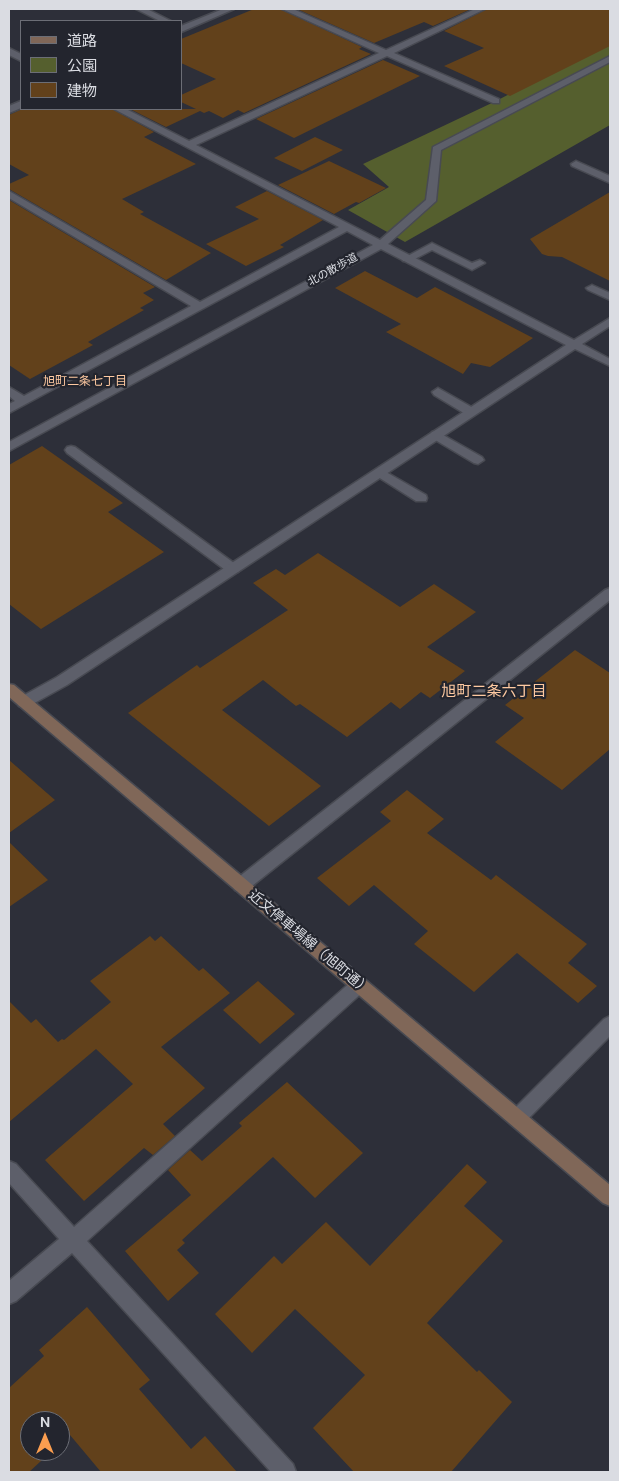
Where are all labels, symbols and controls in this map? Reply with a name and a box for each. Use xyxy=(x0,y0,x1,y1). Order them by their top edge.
legend xyxy=(20,20,182,110)
text: 道路 xyxy=(67,31,97,51)
text: 公園 xyxy=(67,56,97,76)
text: 建物 xyxy=(67,81,97,101)
street label: 北の散歩道 xyxy=(306,251,360,289)
district label: 旭町二条七丁目 xyxy=(43,375,127,389)
district label: 旭町二条六丁目 xyxy=(442,683,546,701)
street label: 近文停車場線（旭町通） xyxy=(245,887,373,999)
north arrow xyxy=(20,1411,70,1461)
text: N xyxy=(40,1413,50,1431)

